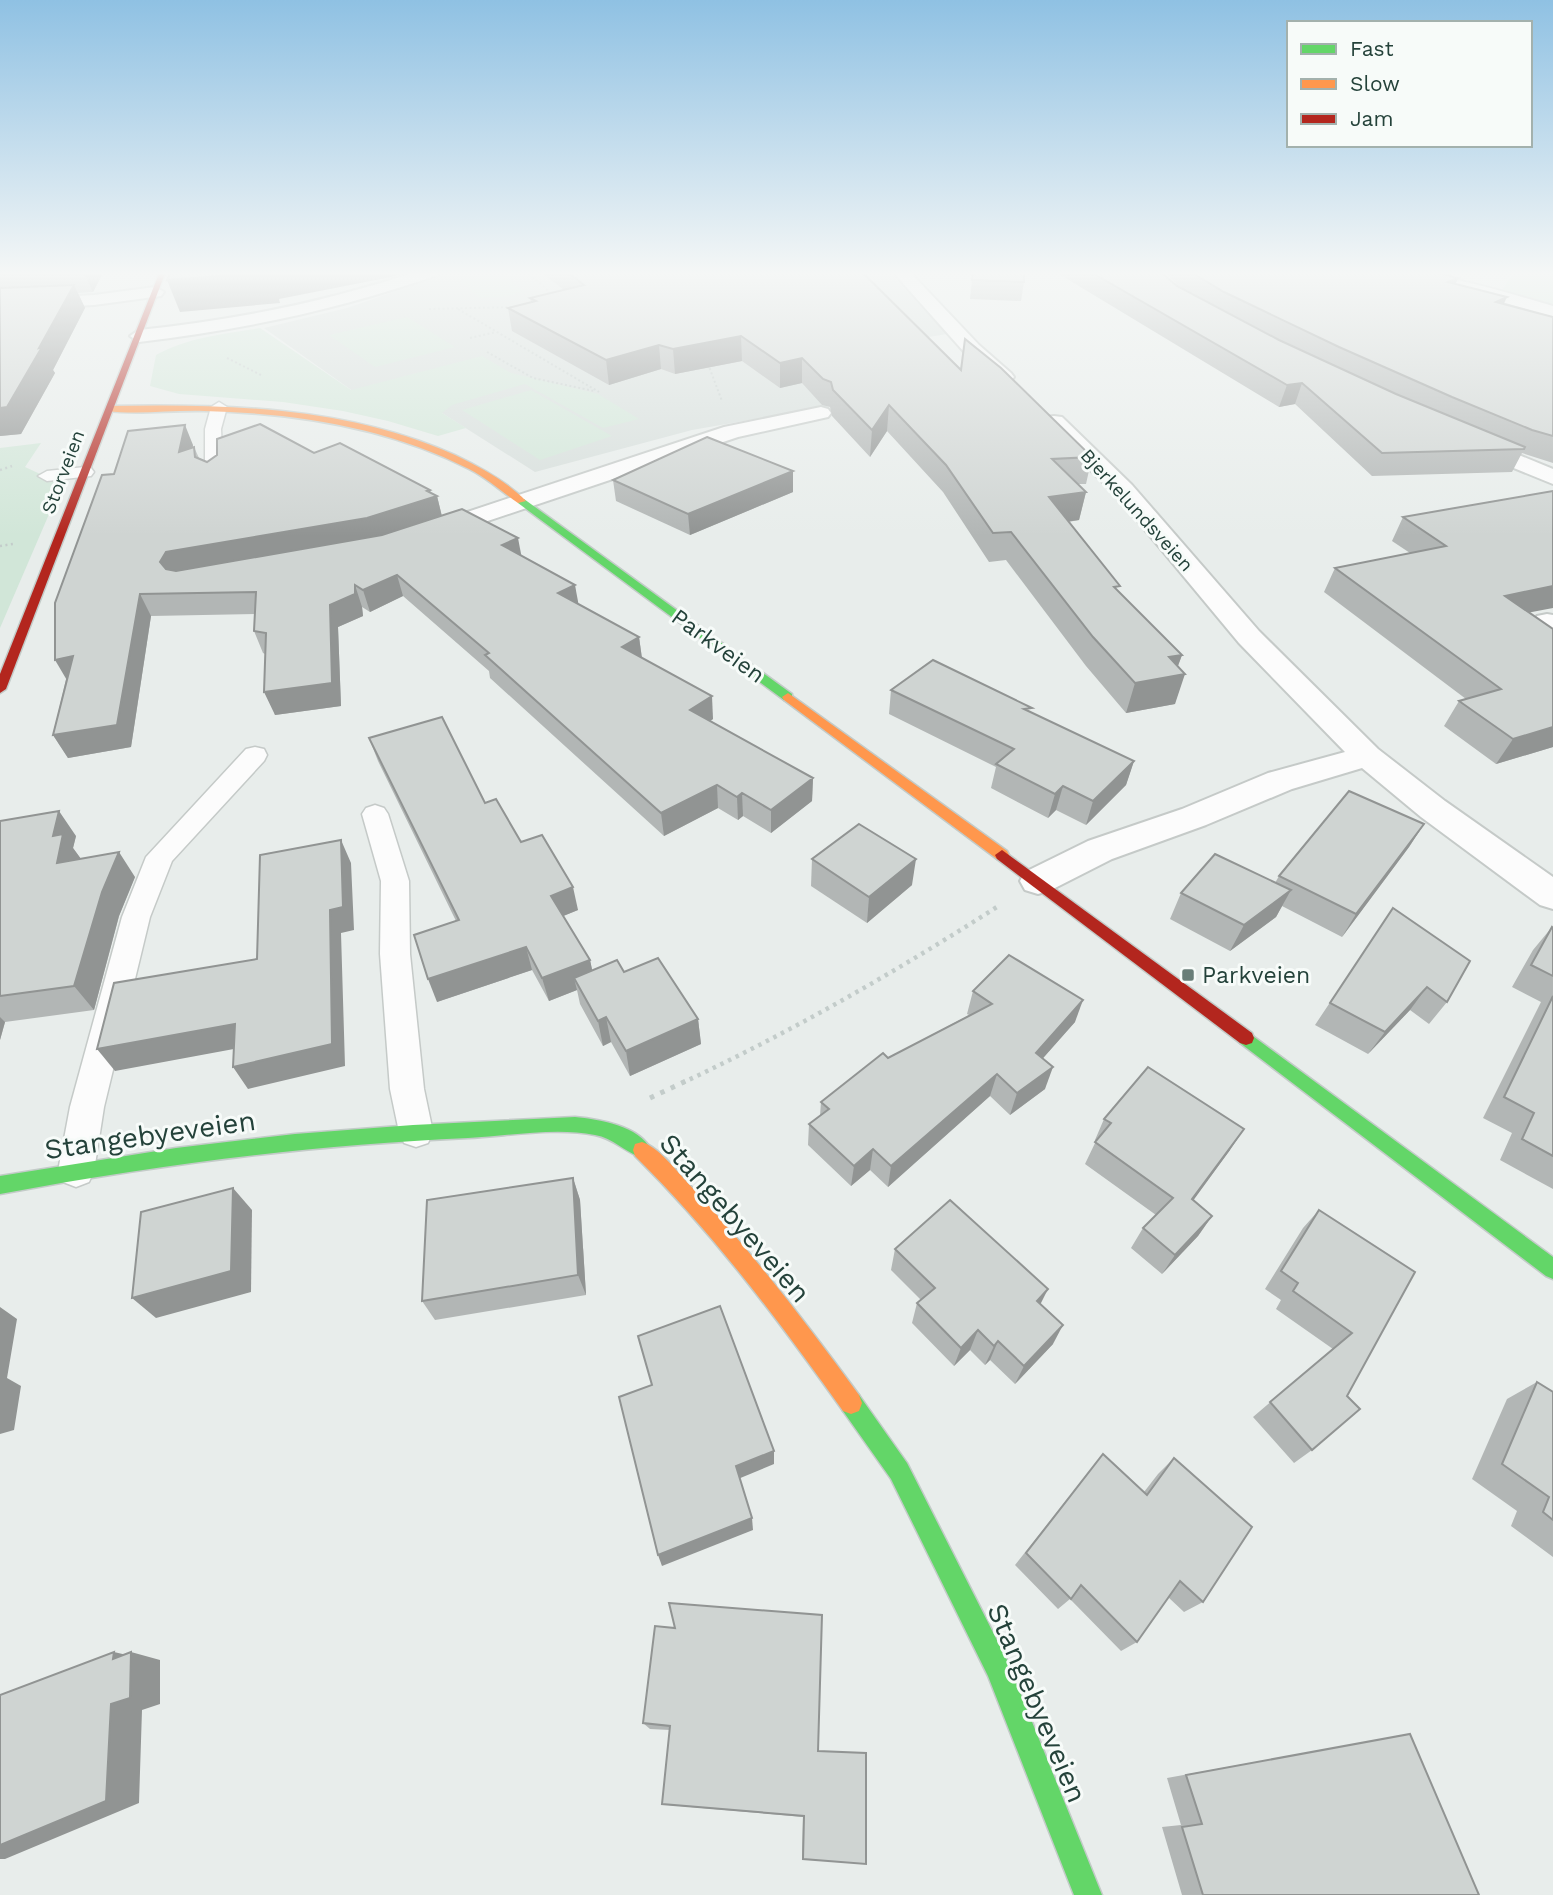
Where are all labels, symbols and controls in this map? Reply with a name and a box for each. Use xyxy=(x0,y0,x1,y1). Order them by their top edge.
legend xyxy=(1287,21,1532,147)
text: Fast xyxy=(1350,36,1394,61)
text: Slow xyxy=(1350,71,1400,96)
text: Jam xyxy=(1350,106,1393,131)
street label: Storveien xyxy=(37,427,89,517)
street label: Bjerkelundsveien xyxy=(1076,444,1198,576)
street label: Parkveien xyxy=(666,603,770,689)
place label: Parkveien xyxy=(1202,962,1310,989)
marker: Parkveien xyxy=(1180,967,1196,983)
street label: Stangebyeveien xyxy=(42,1104,258,1166)
street label: Stangebyeveien xyxy=(653,1127,817,1309)
street label: Stangebyeveien xyxy=(980,1599,1094,1807)

